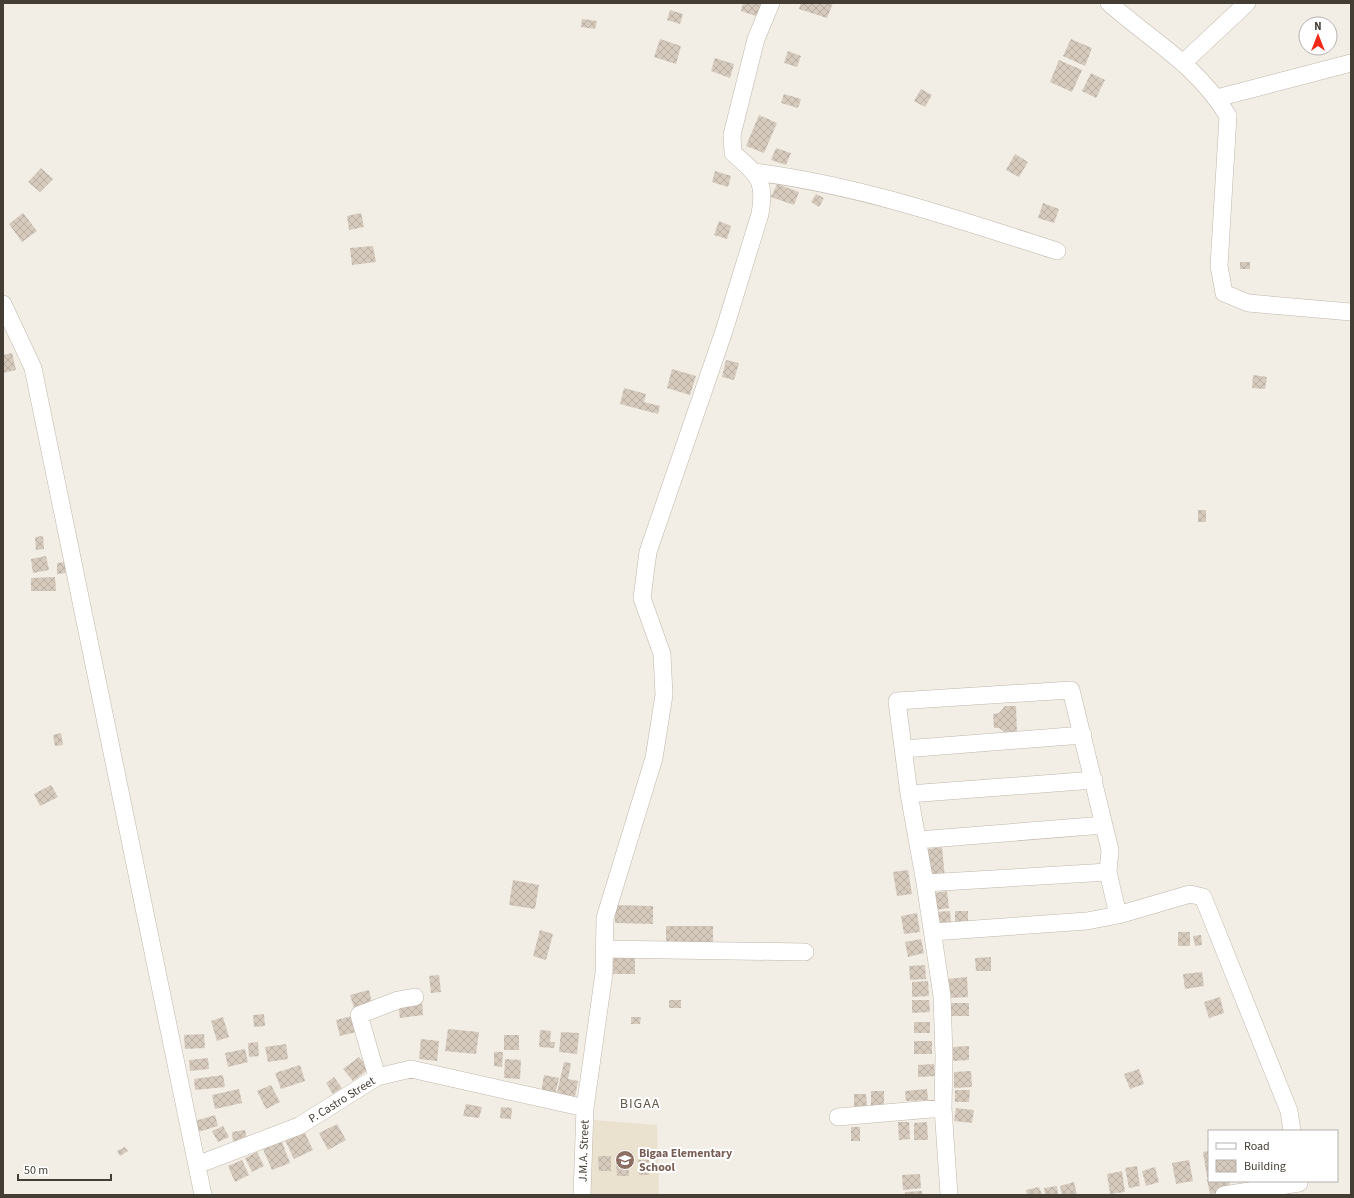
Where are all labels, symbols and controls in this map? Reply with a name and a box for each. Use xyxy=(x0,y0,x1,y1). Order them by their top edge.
north arrow xyxy=(1298,16,1338,56)
text: N xyxy=(1314,19,1322,34)
street label: P. Castro Street xyxy=(305,1073,379,1127)
district label: BIGAA xyxy=(620,1094,660,1114)
street label: J.M.A. Street xyxy=(574,1120,594,1182)
legend xyxy=(1208,1130,1338,1182)
text: Road xyxy=(1244,1138,1270,1155)
place label: Bigaa Elementary School xyxy=(639,1145,733,1176)
school or university icon: Bigaa Elementary School xyxy=(614,1149,636,1171)
scale bar xyxy=(18,1156,111,1182)
text: Building xyxy=(1244,1158,1286,1175)
text: 50 m xyxy=(24,1162,48,1179)

